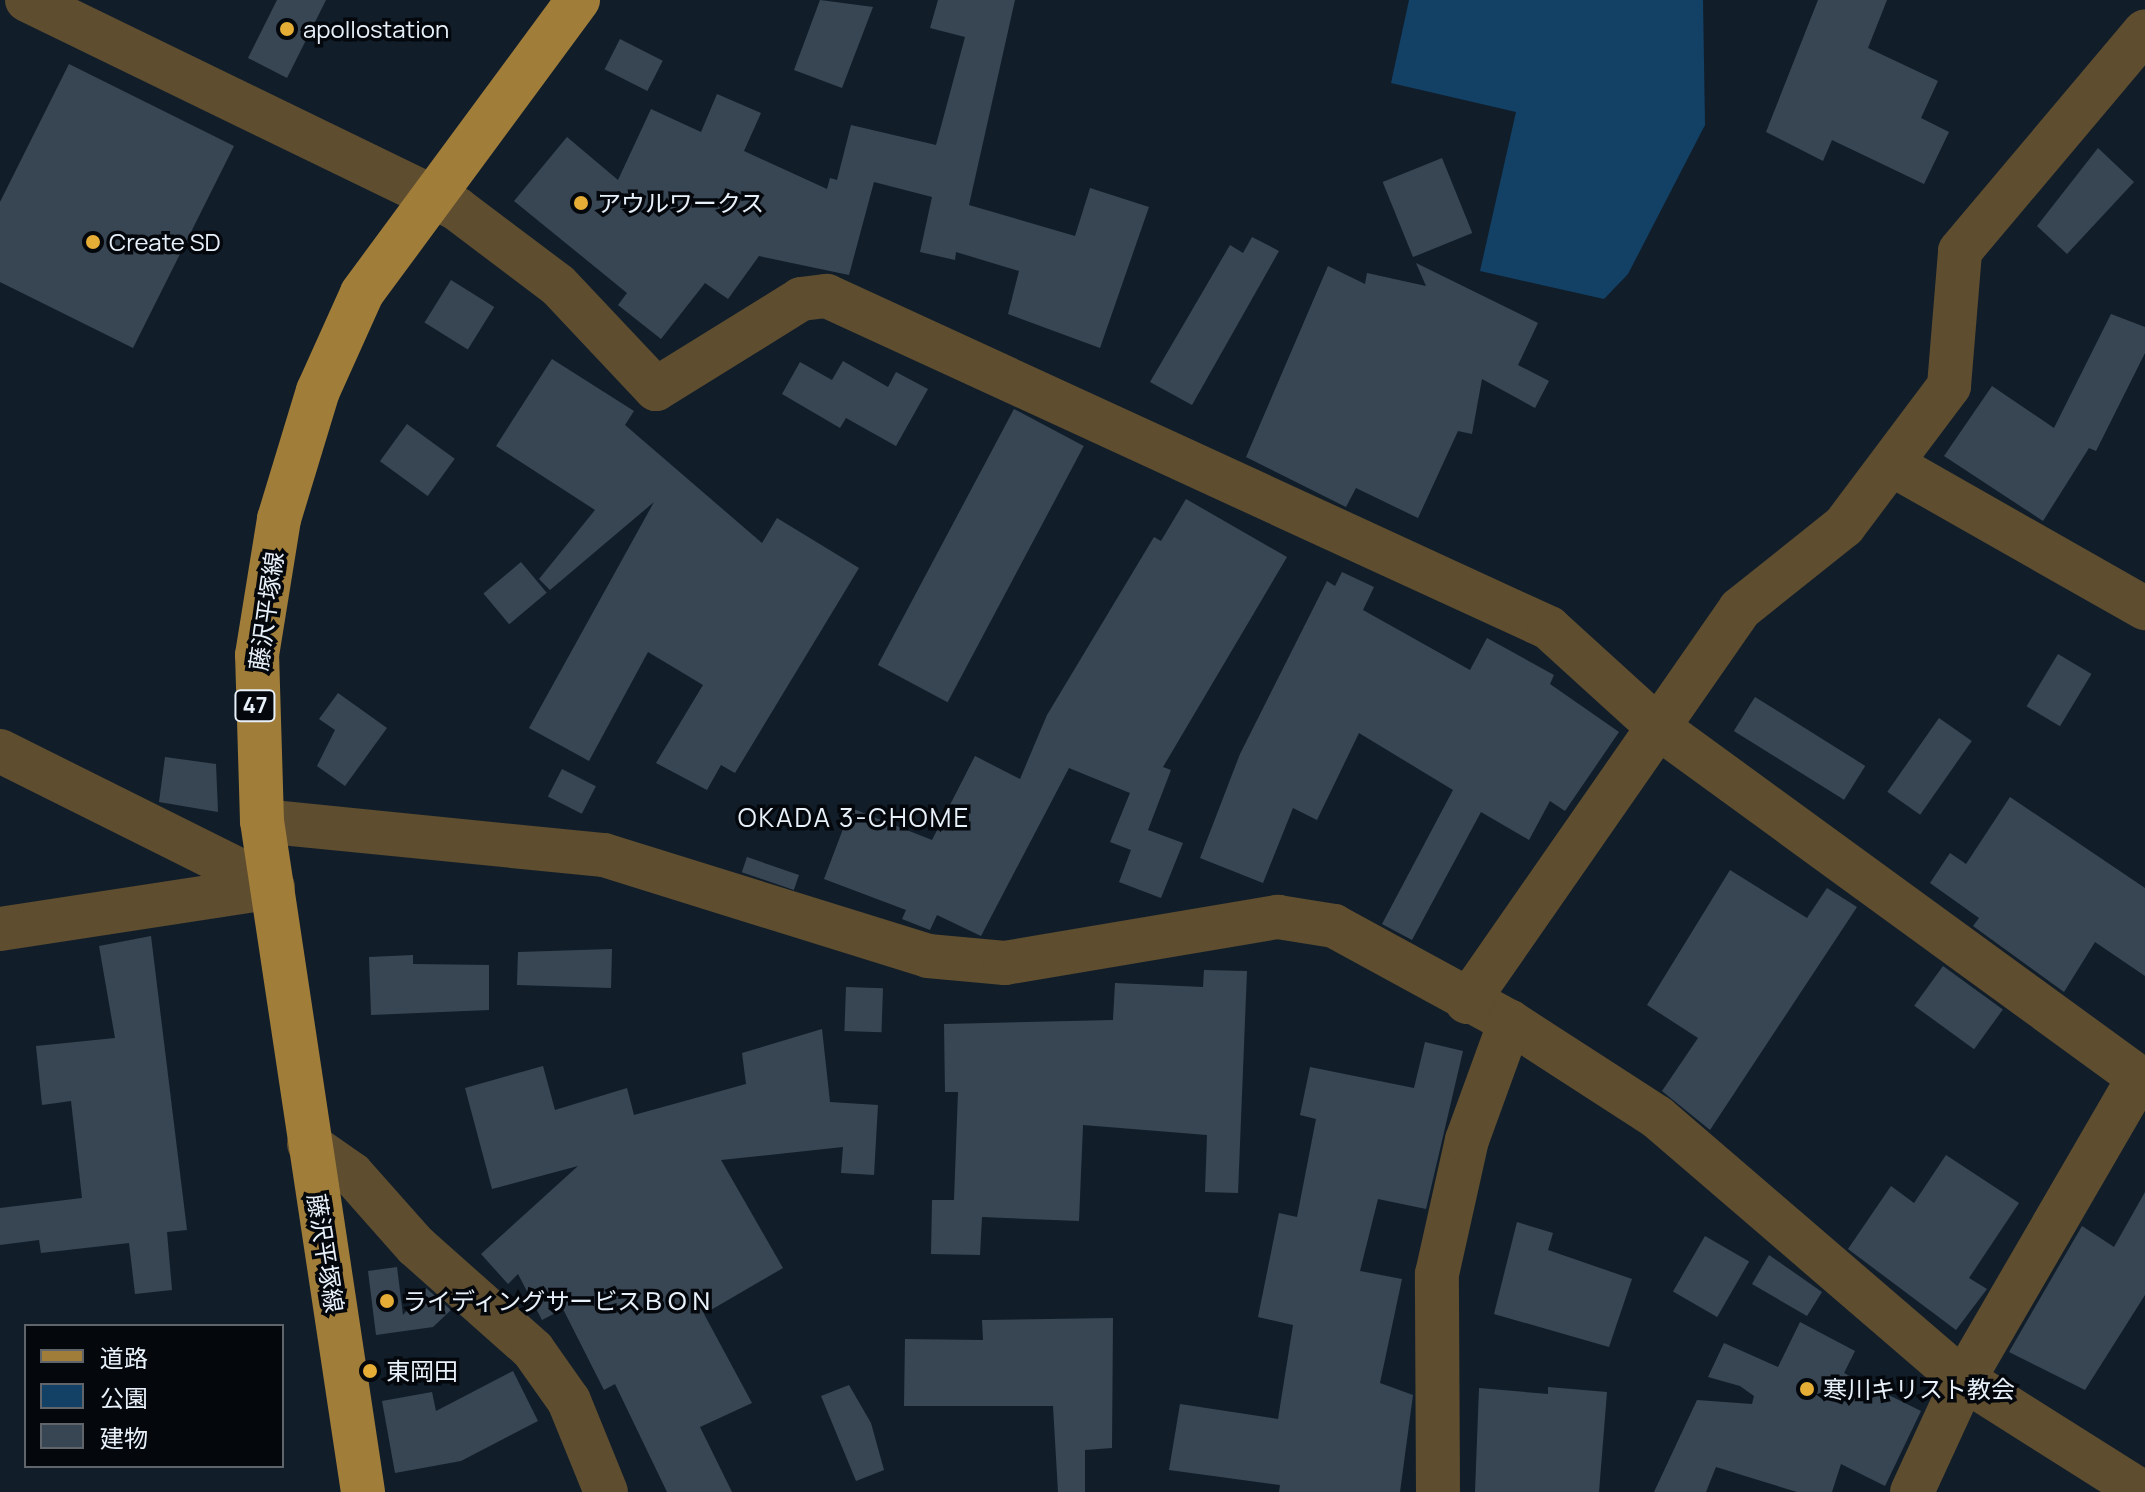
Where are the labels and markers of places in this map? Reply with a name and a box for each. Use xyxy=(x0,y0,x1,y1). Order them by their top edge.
place label: apollostation xyxy=(303,15,449,43)
marker: apollostation xyxy=(278,20,296,38)
place label: アウルワークス xyxy=(597,189,765,217)
marker: アウルワークス xyxy=(572,194,590,212)
place label: Create SD xyxy=(109,228,221,256)
marker: Create SD xyxy=(84,233,102,251)
place label: ライディングサービスＢＯＮ xyxy=(403,1287,715,1315)
marker: ライディングサービスＢＯＮ xyxy=(378,1292,396,1310)
place label: 東岡田 xyxy=(386,1357,458,1385)
marker: 東岡田 xyxy=(361,1362,379,1380)
place label: 寒川キリスト教会 xyxy=(1823,1375,2015,1403)
marker: 寒川キリスト教会 xyxy=(1798,1380,1816,1398)

